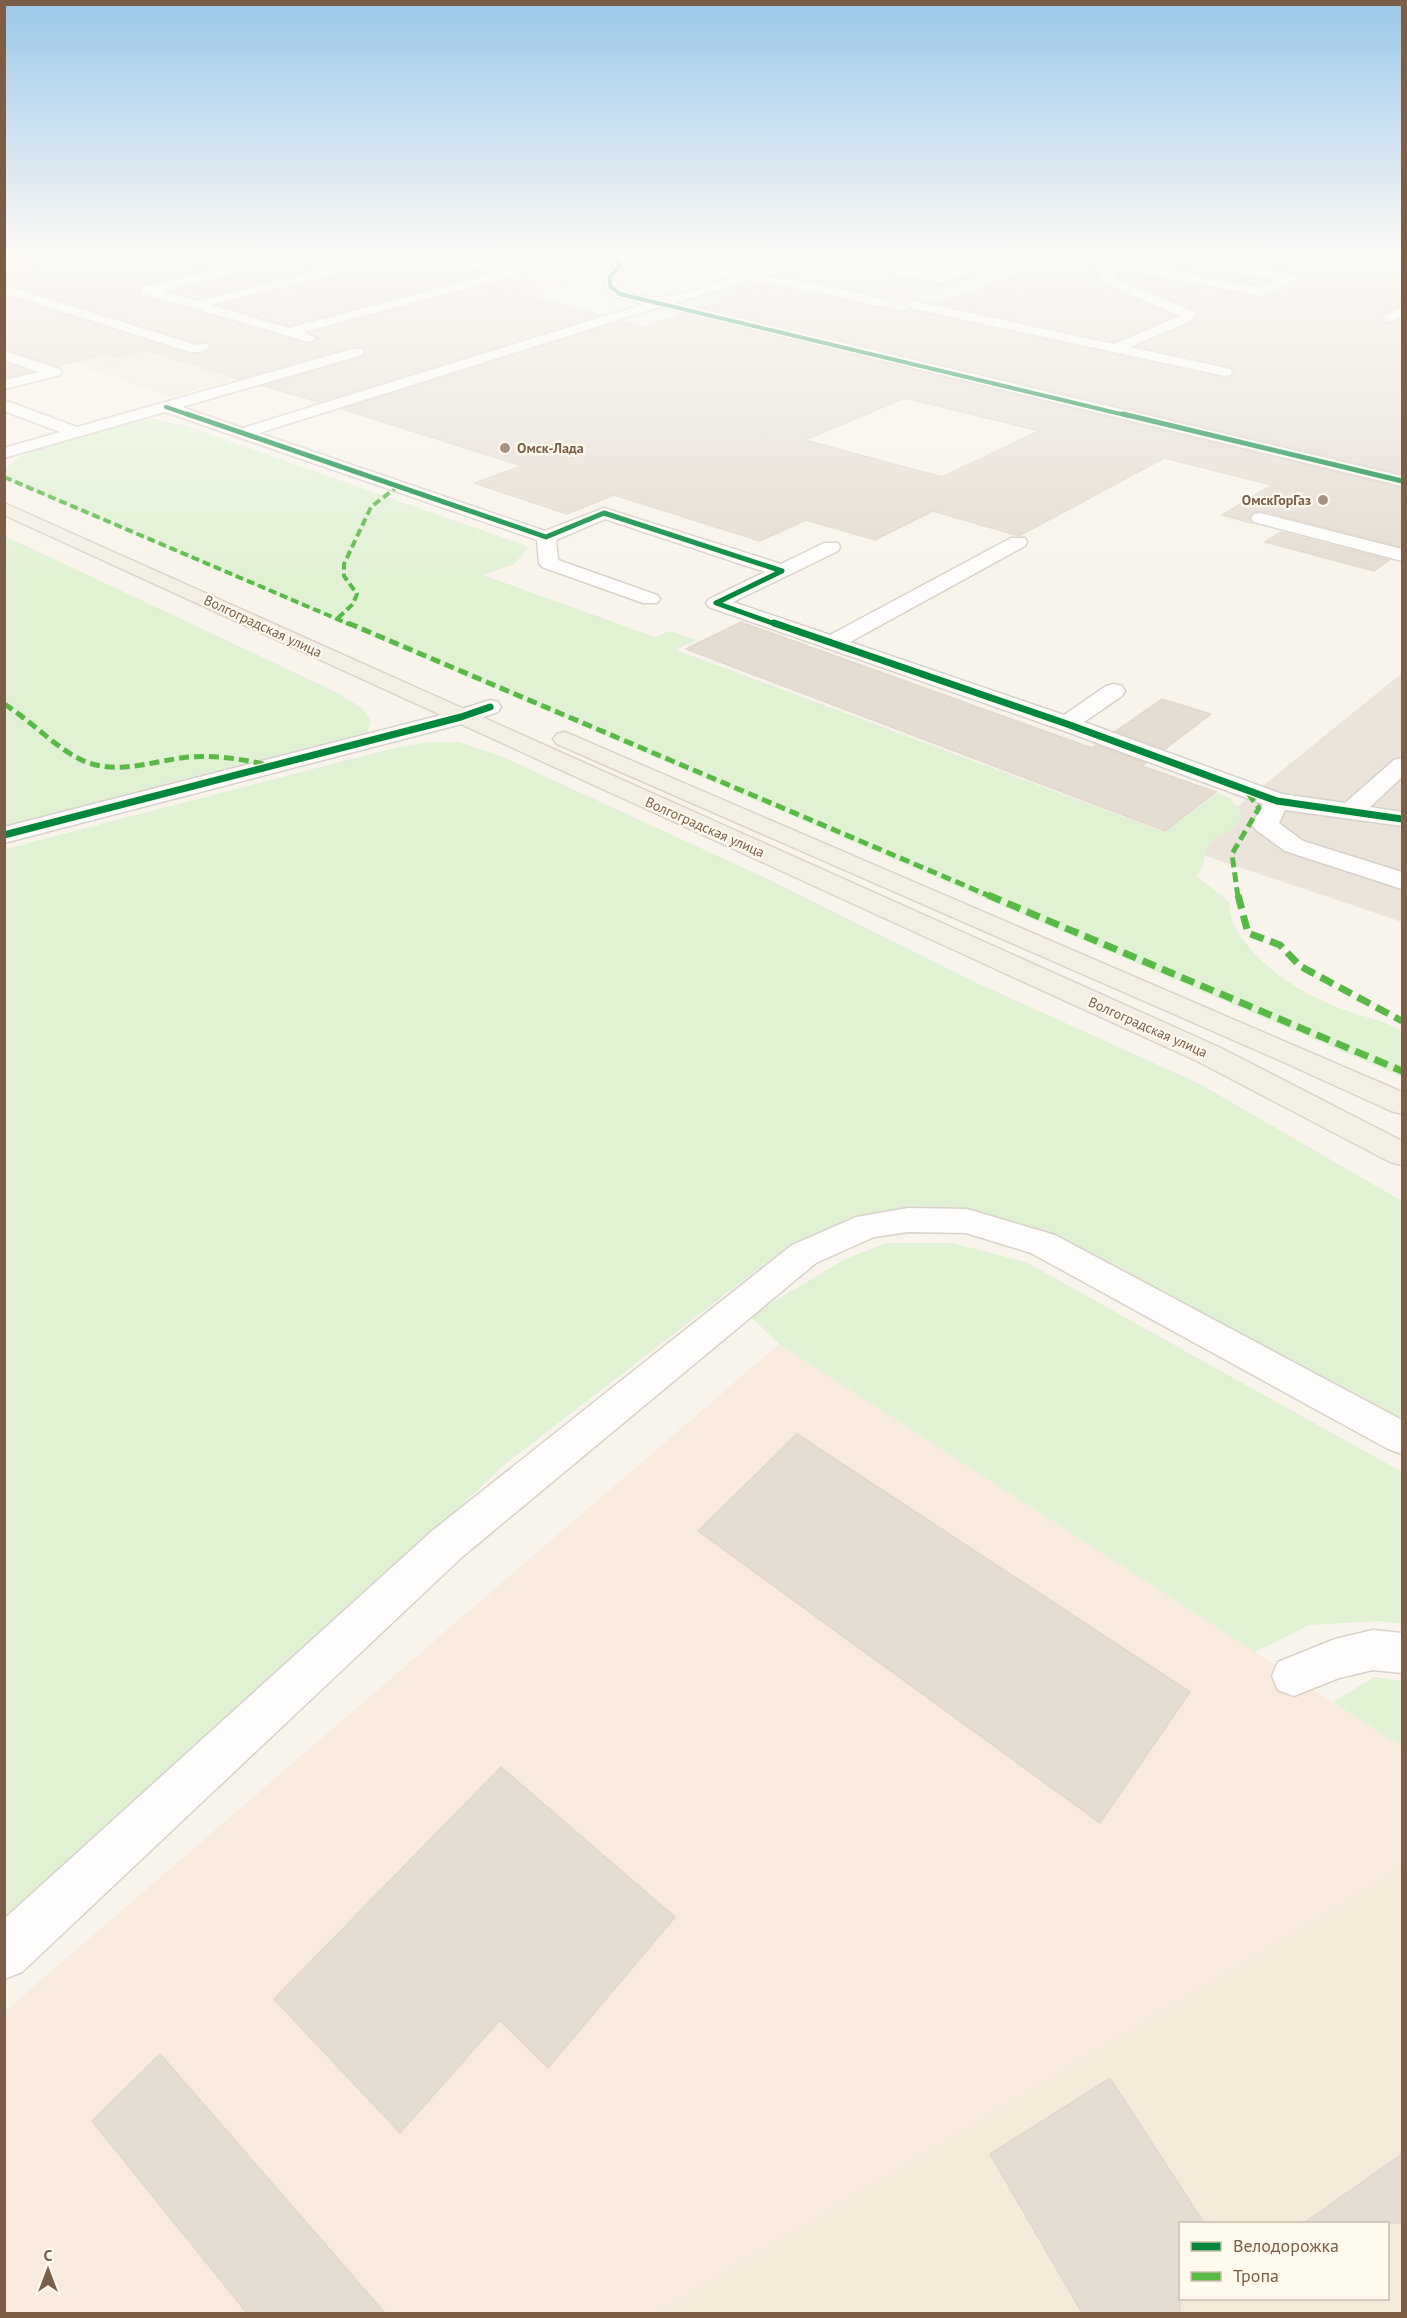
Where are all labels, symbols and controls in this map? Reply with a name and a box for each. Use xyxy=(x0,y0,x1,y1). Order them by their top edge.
place label: Омск-Лада xyxy=(517,439,584,457)
marker: Омск-Лада xyxy=(498,441,512,455)
place label: ОмскГорГаз xyxy=(1242,491,1311,509)
marker: ОмскГорГаз xyxy=(1316,493,1330,507)
street label: Волгоградская улица xyxy=(201,591,325,661)
street label: Волгоградская улица xyxy=(643,793,767,861)
street label: Волгоградская улица xyxy=(1086,993,1210,1061)
legend xyxy=(1179,2222,1389,2300)
text: Велодорожка xyxy=(1233,2234,1339,2257)
north arrow xyxy=(18,2240,78,2300)
text: С xyxy=(44,2245,53,2265)
text: Тропа xyxy=(1233,2264,1279,2287)

